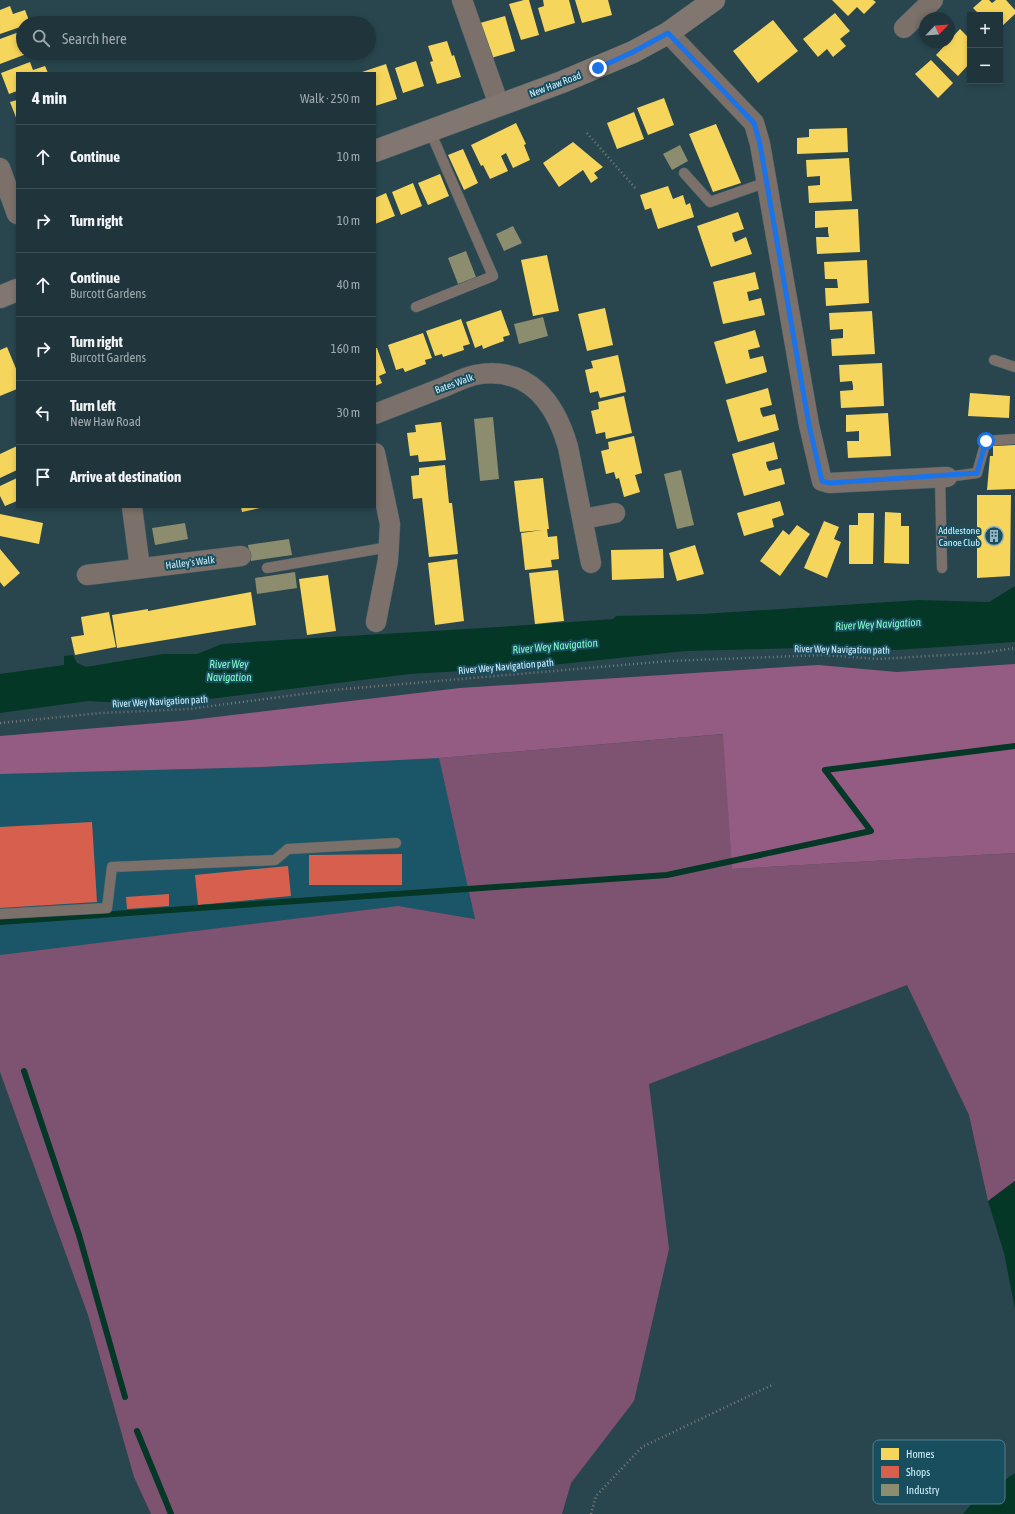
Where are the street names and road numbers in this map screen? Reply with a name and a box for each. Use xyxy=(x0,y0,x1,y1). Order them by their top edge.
street label: New Haw Road xyxy=(528,69,583,99)
street label: Bates Walk xyxy=(433,371,476,396)
street label: Halley's Walk xyxy=(165,554,216,571)
street label: River Wey Navigation path xyxy=(794,643,890,656)
street label: River Wey Navigation path xyxy=(458,657,554,676)
street label: River Wey Navigation path xyxy=(112,693,208,710)

